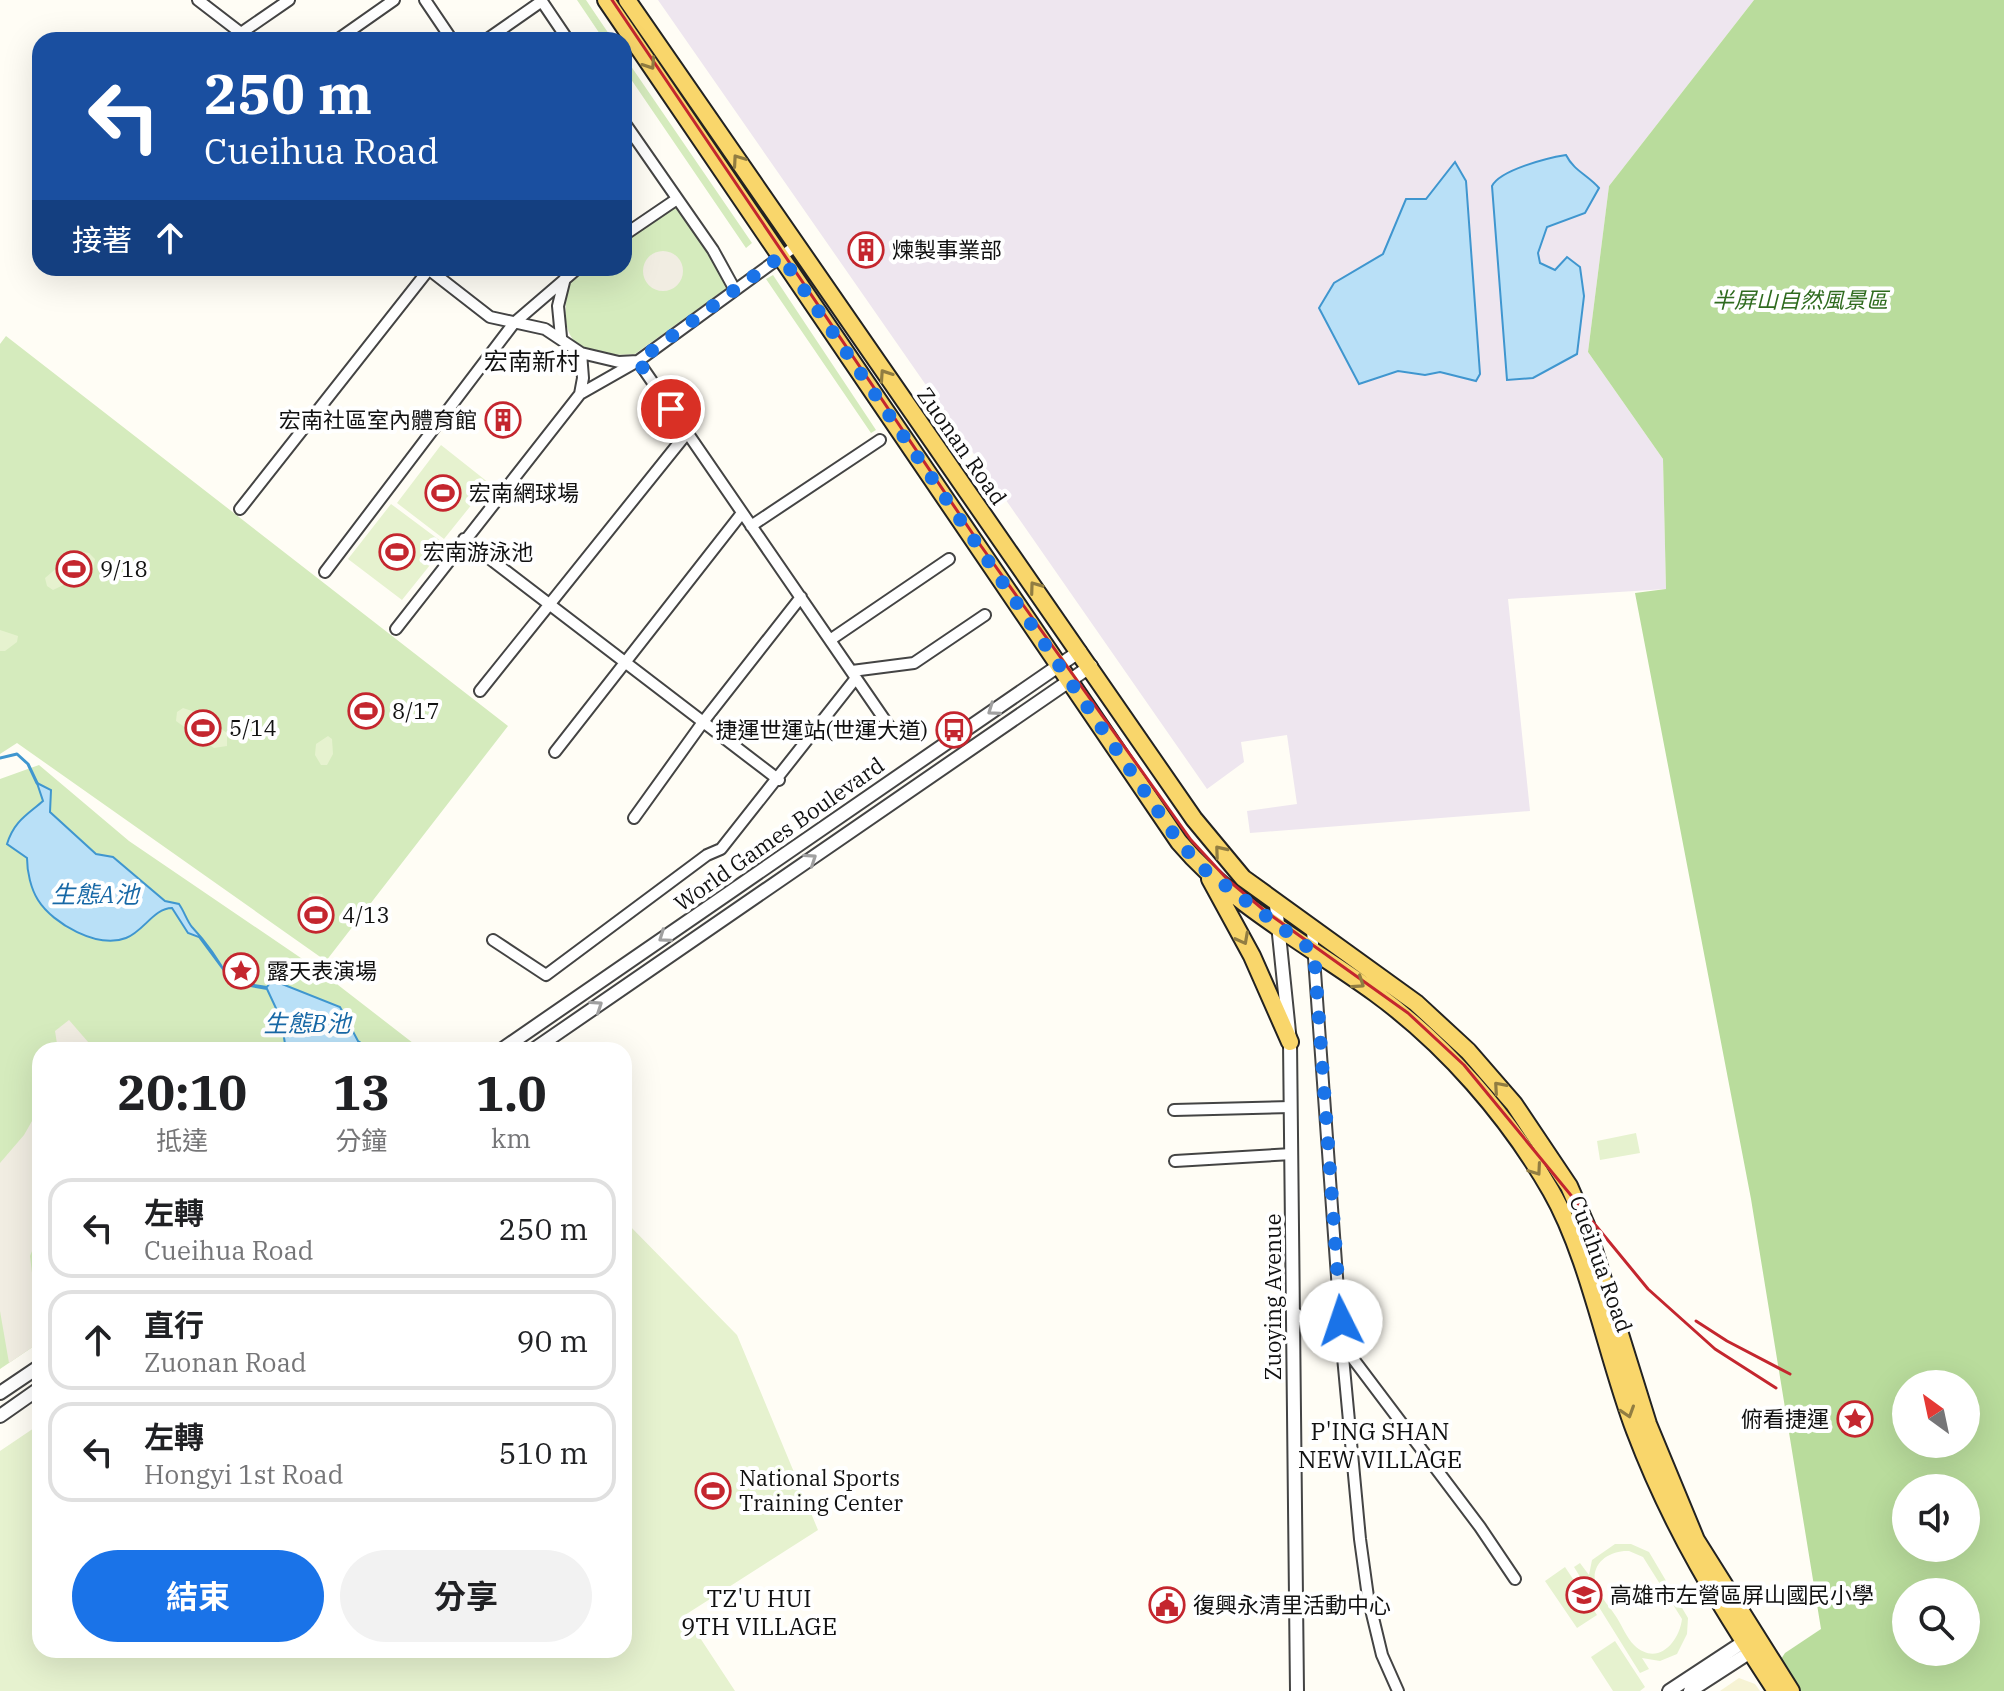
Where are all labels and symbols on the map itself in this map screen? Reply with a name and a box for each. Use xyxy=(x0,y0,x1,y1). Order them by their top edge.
one-way arrow xyxy=(640,56,655,70)
one-way arrow xyxy=(733,155,748,169)
building icon: 煉製事業部 xyxy=(847,231,885,269)
place label: 煉製事業部 xyxy=(892,235,1002,264)
park label: 半屏山自然風景區 xyxy=(1712,285,1891,314)
district label: 宏南新村 xyxy=(484,345,580,377)
one-way arrow xyxy=(880,369,895,383)
pin xyxy=(637,375,705,443)
street label: Zuonan Road xyxy=(911,381,1014,510)
building icon: 宏南社區室內體育館 xyxy=(484,401,522,439)
place label: 宏南社區室內體育館 xyxy=(279,405,477,434)
sports icon: 宏南網球場 xyxy=(424,474,462,512)
place label: 宏南網球場 xyxy=(469,478,579,507)
sports icon: 宏南游泳池 xyxy=(378,533,416,571)
place label: 宏南游泳池 xyxy=(423,537,533,566)
sports icon: 9/18 xyxy=(55,550,93,588)
place label: 9/18 xyxy=(100,554,148,583)
one-way arrow xyxy=(1030,582,1045,596)
sports icon: 8/17 xyxy=(347,692,385,730)
place label: 8/17 xyxy=(392,696,440,725)
one-way arrow xyxy=(988,700,1002,715)
sports icon: 5/14 xyxy=(184,709,222,747)
bus stop icon: 捷運世運站(世運大道) xyxy=(935,711,973,749)
place label: 5/14 xyxy=(229,713,277,742)
place label: 捷運世運站(世運大道) xyxy=(716,715,928,744)
street label: World Games Boulevard xyxy=(668,750,889,917)
one-way arrow xyxy=(1215,846,1230,860)
one-way arrow xyxy=(803,853,817,868)
water label: 生態A池 xyxy=(51,878,142,910)
sports icon: 4/13 xyxy=(297,896,335,934)
place label: 4/13 xyxy=(342,900,390,929)
one-way arrow xyxy=(658,927,673,942)
one-way arrow xyxy=(1233,931,1249,945)
place icon: 露天表演場 xyxy=(222,952,260,990)
place label: 露天表演場 xyxy=(267,956,377,985)
one-way arrow xyxy=(1351,973,1365,988)
one-way arrow xyxy=(589,1001,603,1016)
water label: 生態B池 xyxy=(264,1007,353,1039)
one-way arrow xyxy=(1494,1082,1509,1096)
one-way arrow xyxy=(1526,1162,1541,1176)
street label: Cueihua Road xyxy=(1563,1191,1640,1336)
street label: Zuoying Avenue xyxy=(1258,1214,1287,1380)
position arrow xyxy=(1299,1279,1383,1363)
north arrow xyxy=(1892,1370,1980,1458)
place icon: 俯看捷運 xyxy=(1836,1400,1874,1438)
place label: 俯看捷運 xyxy=(1741,1404,1829,1433)
one-way arrow xyxy=(1619,1405,1635,1419)
district label: P'ING SHAN NEW VILLAGE xyxy=(1298,1415,1462,1475)
place label: National Sports Training Center xyxy=(739,1463,903,1517)
sports icon: National Sports Training Center xyxy=(694,1472,732,1510)
school or university icon: 高雄市左營區屏山國民小學 xyxy=(1565,1576,1603,1614)
place label: 高雄市左營區屏山國民小學 xyxy=(1610,1580,1874,1609)
district label: TZ'U HUI 9TH VILLAGE xyxy=(681,1582,837,1642)
public building icon: 復興永清里活動中心 xyxy=(1148,1586,1186,1624)
place label: 復興永清里活動中心 xyxy=(1193,1590,1391,1619)

